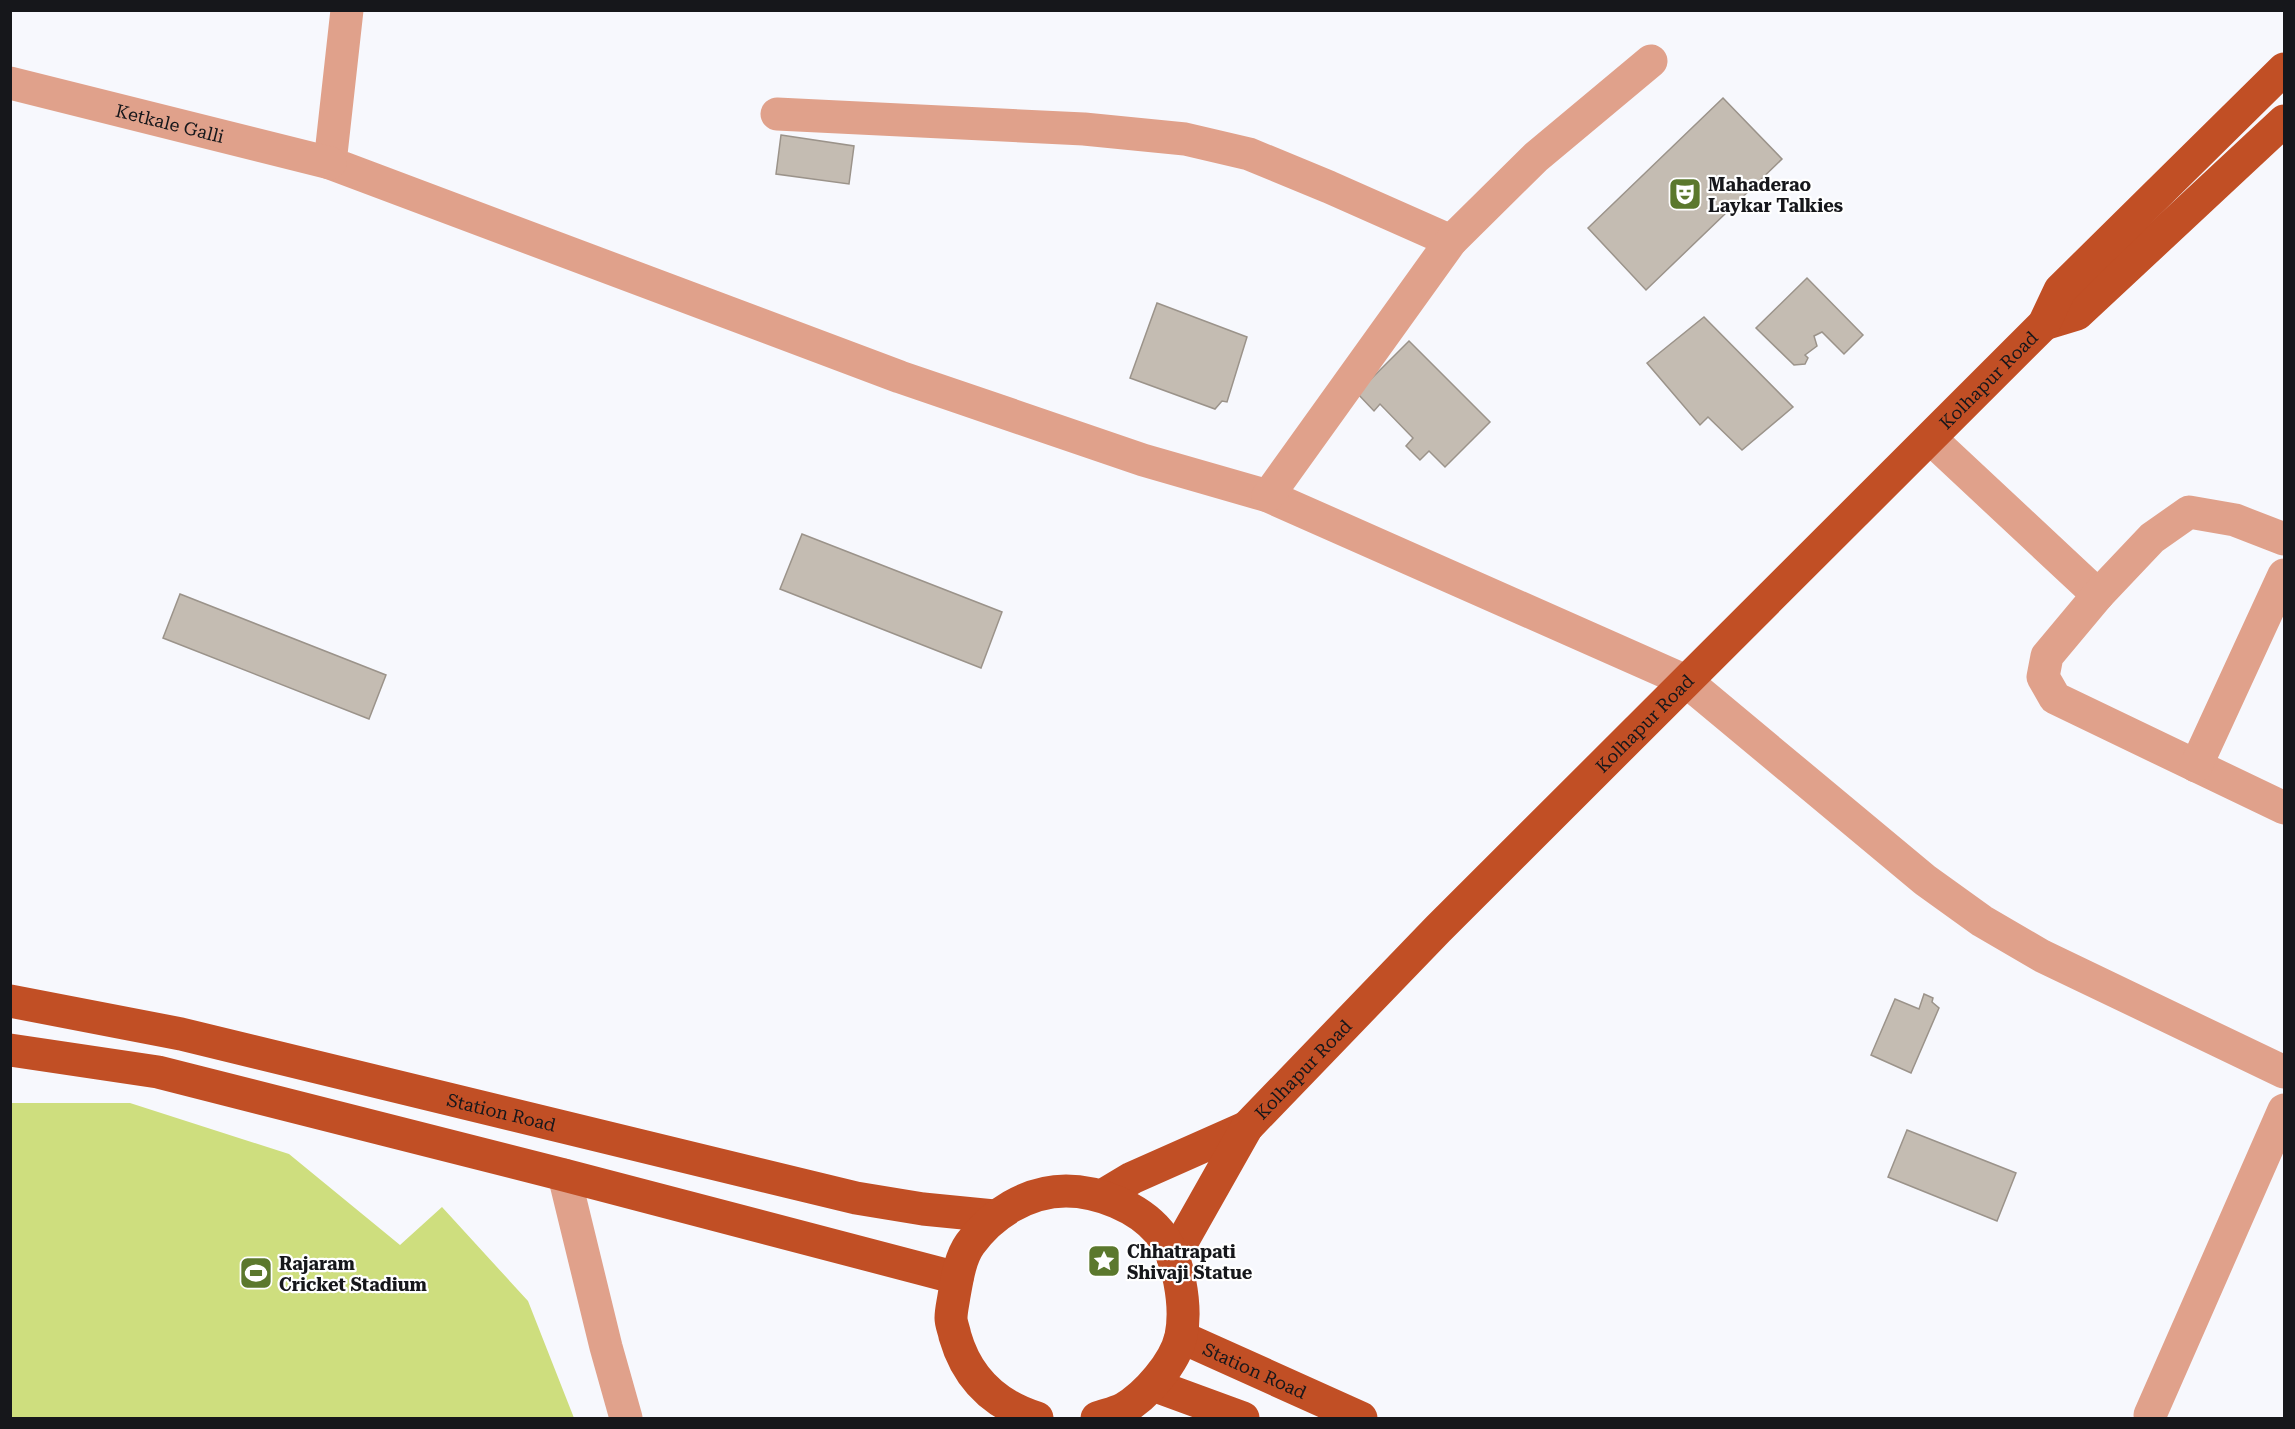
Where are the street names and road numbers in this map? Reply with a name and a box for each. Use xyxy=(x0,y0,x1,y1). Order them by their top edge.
street label: Ketkale Galli xyxy=(114,99,227,147)
street label: Kolhapur Road xyxy=(1935,326,2042,433)
street label: Kolhapur Road xyxy=(1591,669,1698,776)
street label: Kolhapur Road xyxy=(1250,1015,1356,1123)
street label: Station Road xyxy=(445,1089,559,1135)
street label: Station Road xyxy=(1200,1338,1310,1403)

